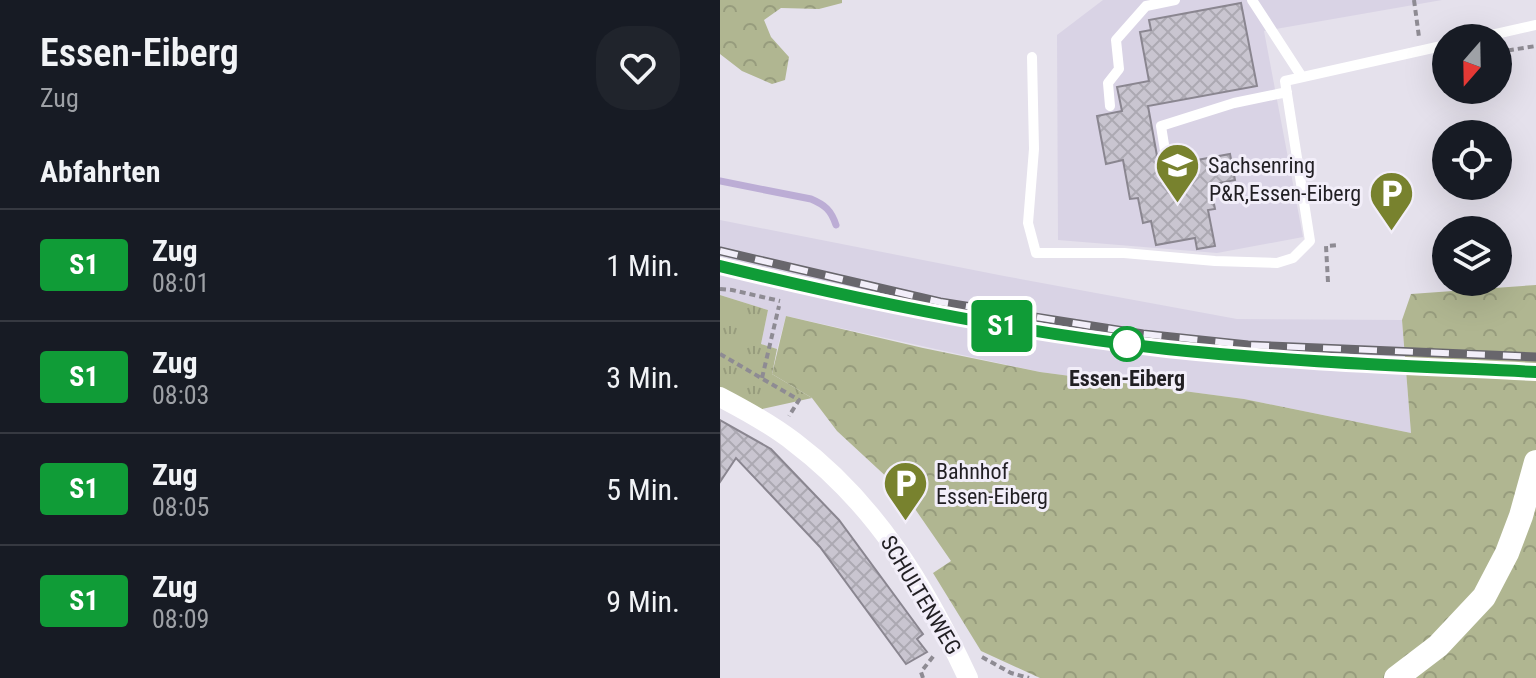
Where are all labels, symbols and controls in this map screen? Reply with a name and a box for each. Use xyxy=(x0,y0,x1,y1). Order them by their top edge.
north arrow xyxy=(1432,24,1512,104)
map controls xyxy=(1432,24,1512,296)
button: heart xyxy=(596,26,680,110)
text: Essen-Eiberg xyxy=(40,31,239,75)
text: Zug xyxy=(40,83,79,113)
button: locate xyxy=(1432,120,1512,200)
school or university icon: Sachsenring xyxy=(1153,141,1201,204)
place label: Sachsenring xyxy=(1208,153,1315,178)
text: Abfahrten xyxy=(40,154,160,189)
parking icon: P&R,Essen-Eiberg xyxy=(1368,169,1416,232)
place label: P&R,Essen-Eiberg xyxy=(1209,181,1361,206)
button: layers xyxy=(1432,216,1512,296)
text: Zug xyxy=(152,233,197,268)
text: S1 xyxy=(69,248,99,281)
text: 1 Min. xyxy=(606,248,680,283)
text: 08:01 xyxy=(152,268,209,298)
line badge: S1 xyxy=(966,300,1038,352)
text: S1 xyxy=(987,309,1017,342)
marker: Essen-Eiberg xyxy=(1110,327,1144,361)
text: Zug xyxy=(152,345,197,380)
text: S1 xyxy=(69,360,99,393)
text: 3 Min. xyxy=(606,360,680,395)
place label: Essen-Eiberg xyxy=(1069,366,1185,391)
text: 08:03 xyxy=(152,380,209,410)
text: Zug xyxy=(152,457,197,492)
place label: Bahnhof Essen-Eiberg xyxy=(936,459,1048,509)
parking icon: Bahnhof Essen-Eiberg xyxy=(881,460,929,523)
text: S1 xyxy=(69,472,99,505)
text: 5 Min. xyxy=(606,472,680,507)
text: 08:05 xyxy=(152,492,209,522)
street label: SCHULTENWEG xyxy=(876,531,966,659)
text: Zug xyxy=(152,569,197,604)
text: S1 xyxy=(69,584,99,617)
text: 9 Min. xyxy=(606,584,680,619)
text: 08:09 xyxy=(152,604,209,634)

